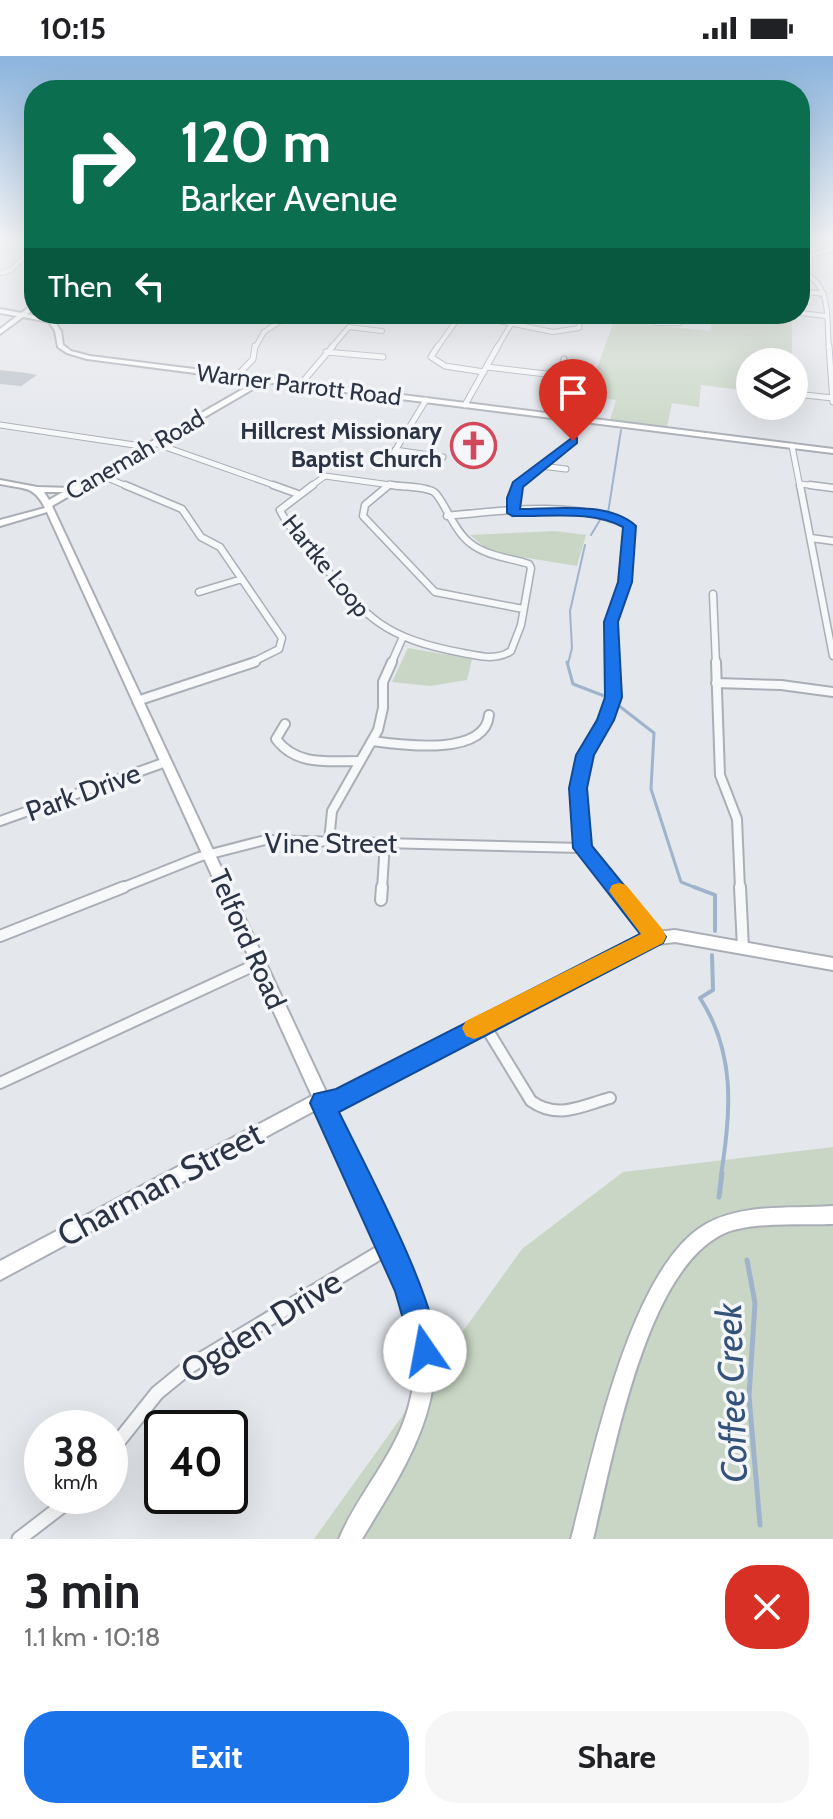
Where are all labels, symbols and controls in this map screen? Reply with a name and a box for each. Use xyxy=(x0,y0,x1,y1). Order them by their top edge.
text: 10:15 xyxy=(40,10,106,47)
text: 120 m xyxy=(180,108,331,176)
icon: right xyxy=(48,112,152,216)
text: Barker Avenue xyxy=(180,176,398,220)
icon: left xyxy=(128,264,172,308)
text: Then xyxy=(48,268,112,305)
map controls xyxy=(736,348,808,420)
button: layers xyxy=(736,348,808,420)
street label: Warner Parrott Road xyxy=(195,358,403,411)
pin xyxy=(539,359,607,441)
icon: arrive xyxy=(551,371,595,415)
street label: Canemah Road xyxy=(60,403,209,506)
place label: Hillcrest Missionary Baptist Church xyxy=(240,416,442,473)
church icon: Hillcrest Missionary Baptist Church xyxy=(449,421,497,469)
street label: Hartke Loop xyxy=(276,509,376,623)
street label: Park Drive xyxy=(21,756,145,828)
street label: Vine Street xyxy=(265,826,397,860)
street label: Telford Road xyxy=(202,864,294,1014)
street label: Charman Street xyxy=(50,1112,270,1256)
street label: Ogden Drive xyxy=(173,1260,349,1392)
water label: Coffee Creek xyxy=(706,1301,756,1483)
position arrow xyxy=(383,1309,467,1393)
speed limit sign: 40 xyxy=(144,1410,248,1514)
text: 38 xyxy=(53,1427,99,1476)
text: km/h xyxy=(54,1470,98,1494)
text: 3 min xyxy=(24,1562,140,1620)
button: close xyxy=(725,1565,809,1649)
text: 1.1 km · 10:18 xyxy=(24,1621,160,1653)
button: Exit xyxy=(24,1711,409,1803)
button: Share xyxy=(425,1711,809,1803)

